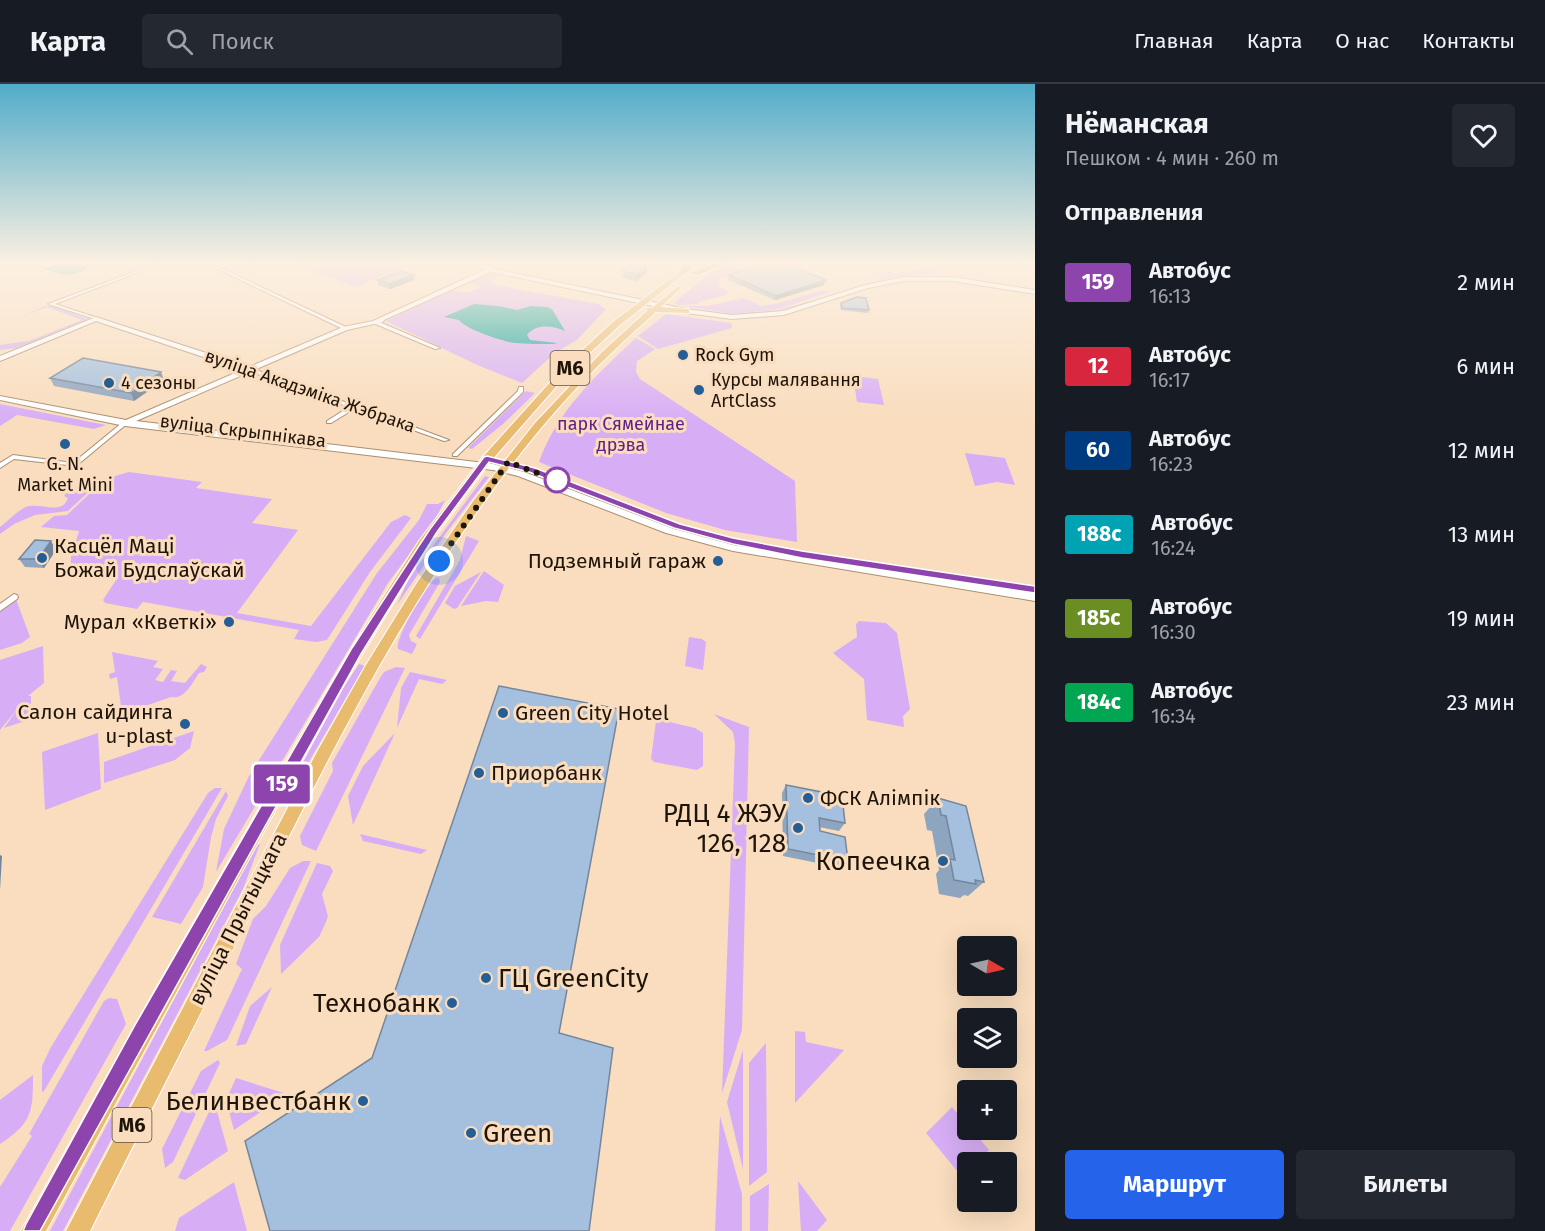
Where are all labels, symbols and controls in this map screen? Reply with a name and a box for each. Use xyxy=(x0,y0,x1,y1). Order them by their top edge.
search box xyxy=(142,14,562,68)
text: Карта xyxy=(30,25,106,58)
icon: search xyxy=(163,25,196,58)
text: Поиск xyxy=(211,28,274,55)
text: Главная xyxy=(1134,28,1214,54)
text: Карта xyxy=(1247,28,1302,54)
text: О нас xyxy=(1335,28,1389,54)
text: Контакты xyxy=(1422,28,1515,54)
button: heart xyxy=(1452,104,1515,167)
text: Нёманская xyxy=(1065,107,1209,140)
text: Пешком · 4 мин · 260 m xyxy=(1065,146,1279,170)
text: Отправления xyxy=(1065,199,1203,226)
text: Автобус xyxy=(1149,257,1231,284)
text: 159 xyxy=(1082,269,1114,295)
text: 2 мин xyxy=(1457,269,1515,296)
text: 16:13 xyxy=(1149,284,1191,308)
text: Автобус xyxy=(1149,341,1231,368)
place label: Rock Gym xyxy=(695,344,774,366)
street label: вуліца Акадэміка Жэбрака xyxy=(202,345,418,437)
marker: Rock Gym xyxy=(676,348,690,362)
road number: М6 xyxy=(550,351,590,385)
text: 12 xyxy=(1088,353,1108,379)
text: 6 мин xyxy=(1456,353,1515,380)
text: 16:17 xyxy=(1149,368,1190,392)
place label: Курсы малявання ArtClass xyxy=(711,369,861,412)
place label: 4 сезоны xyxy=(121,372,196,394)
marker: 4 сезоны xyxy=(102,376,116,390)
marker: Курсы малявання ArtClass xyxy=(692,383,706,397)
street label: вуліца Скрыпнікава xyxy=(159,410,327,452)
park label: парк Сямейнае дрэва xyxy=(557,413,685,456)
text: Автобус xyxy=(1149,425,1231,452)
marker: G. N. Market Mini xyxy=(58,437,72,451)
text: 60 xyxy=(1086,437,1110,463)
text: 12 мин xyxy=(1448,437,1515,464)
text: 16:23 xyxy=(1149,452,1193,476)
place label: G. N. Market Mini xyxy=(17,453,113,496)
unlabelled marker xyxy=(544,467,570,493)
text: Автобус xyxy=(1151,509,1233,536)
text: 188с xyxy=(1077,521,1121,547)
text: 13 мин xyxy=(1448,521,1515,548)
place label: Касцёл Маці Божай Будслаўскай xyxy=(54,533,245,583)
text: 16:24 xyxy=(1151,536,1195,560)
your location xyxy=(424,546,454,576)
place label: Подземный гараж xyxy=(528,548,706,574)
marker: Касцёл Маці Божай Будслаўскай xyxy=(35,551,49,565)
marker: Подземный гараж xyxy=(711,554,725,568)
text: Автобус xyxy=(1150,593,1232,620)
text: 185с xyxy=(1077,605,1120,631)
text: 19 мин xyxy=(1447,605,1515,632)
place label: Мурал «Кветкі» xyxy=(64,609,217,635)
marker: Мурал «Кветкі» xyxy=(222,615,236,629)
text: 16:30 xyxy=(1150,620,1196,644)
text: Автобус xyxy=(1151,677,1233,704)
text: 184с xyxy=(1077,689,1121,715)
text: 23 мин xyxy=(1446,689,1515,716)
place label: Салон сайдинга u-plast xyxy=(17,699,173,749)
place label: Green City Hotel xyxy=(515,700,669,726)
text: 16:34 xyxy=(1151,704,1196,728)
marker: Green City Hotel xyxy=(496,706,510,720)
marker: Салон сайдинга u-plast xyxy=(178,717,192,731)
place label: Приорбанк xyxy=(491,760,602,786)
line badge: 159 xyxy=(248,764,316,804)
marker: Приорбанк xyxy=(472,766,486,780)
text: 159 xyxy=(266,771,298,797)
place label: ФСК Алімпік xyxy=(820,785,940,811)
marker: ФСК Алімпік xyxy=(801,791,815,805)
place label: РДЦ 4 ЖЭУ 126, 128 xyxy=(663,798,787,859)
marker: РДЦ 4 ЖЭУ 126, 128 xyxy=(791,821,805,835)
street label: вуліца Прытыцкага xyxy=(183,829,293,1009)
place label: Копеечка xyxy=(816,846,931,877)
marker: Копеечка xyxy=(936,854,950,868)
north arrow xyxy=(957,936,1017,996)
map controls xyxy=(957,936,1017,1212)
place label: ГЦ GreenCity xyxy=(498,963,649,994)
marker: ГЦ GreenCity xyxy=(479,971,493,985)
place label: Технобанк xyxy=(313,988,441,1019)
marker: Технобанк xyxy=(445,996,459,1010)
button: layers xyxy=(957,1008,1017,1068)
button: + xyxy=(957,1080,1017,1140)
place label: Белинвестбанк xyxy=(166,1086,352,1117)
marker: Белинвестбанк xyxy=(356,1094,370,1108)
road number: М6 xyxy=(112,1108,152,1142)
place label: Green xyxy=(483,1118,552,1149)
marker: Green xyxy=(464,1126,478,1140)
button: Маршрут xyxy=(1065,1150,1284,1219)
button: Билеты xyxy=(1296,1150,1515,1219)
button: − xyxy=(957,1152,1017,1212)

